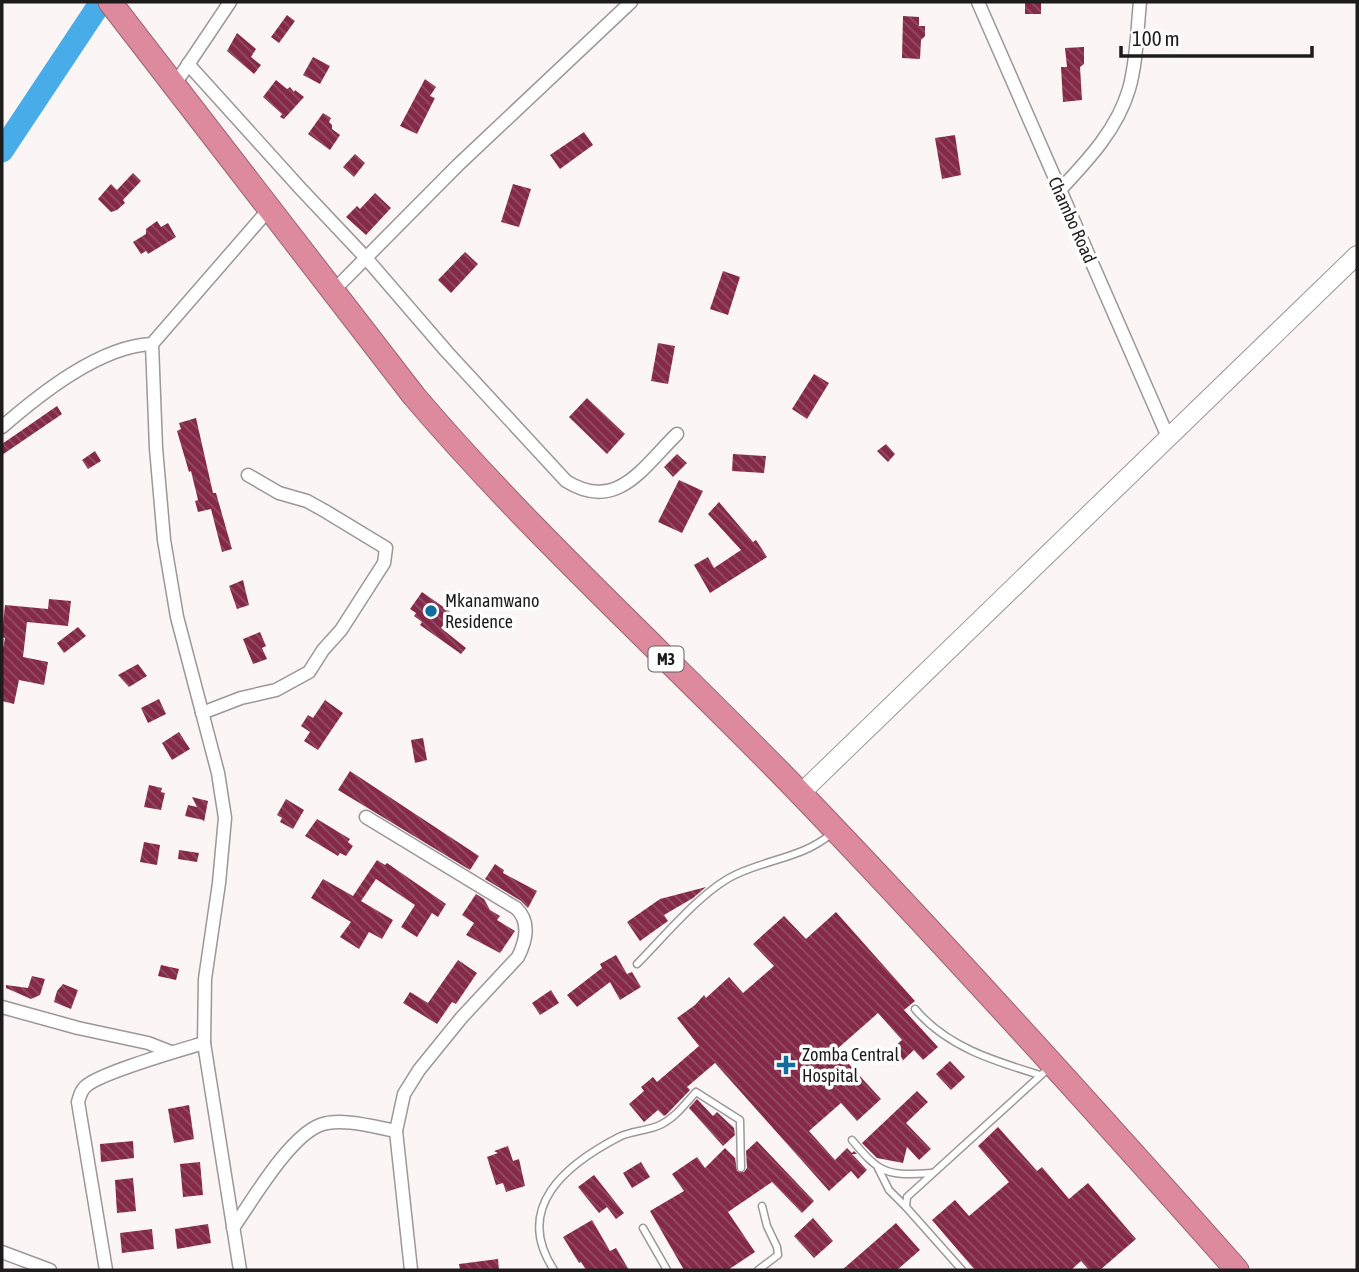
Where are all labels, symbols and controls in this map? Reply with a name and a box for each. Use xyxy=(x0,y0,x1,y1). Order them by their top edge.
scale bar xyxy=(1121,14,1312,58)
text: 100 m xyxy=(1132,26,1180,50)
street label: Chambo Road xyxy=(1044,174,1101,266)
place label: Mkanamwano Residence xyxy=(445,590,540,632)
marker: Mkanamwano Residence xyxy=(423,603,439,619)
road number: M3 xyxy=(648,646,684,672)
place label: Zomba Central Hospital xyxy=(802,1044,899,1086)
marker: Zomba Central Hospital xyxy=(776,1055,796,1075)

